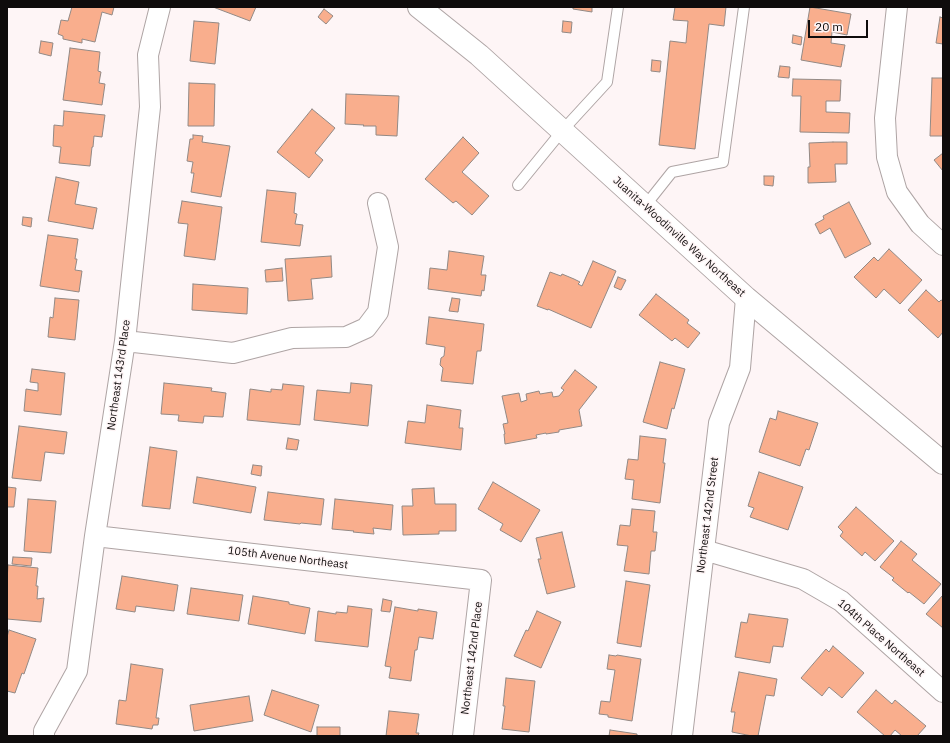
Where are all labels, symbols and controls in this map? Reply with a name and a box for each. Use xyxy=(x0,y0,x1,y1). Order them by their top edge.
scale bar xyxy=(810,12,870,38)
text: 20 m xyxy=(815,19,843,34)
street label: Juanita-Woodinville Way Northeast xyxy=(610,174,748,300)
street label: Northeast 143rd Place xyxy=(105,319,133,431)
street label: Northeast 142nd Street xyxy=(694,456,722,574)
street label: 105th Avenue Northeast xyxy=(227,544,349,572)
street label: 104th Place Northeast xyxy=(835,597,927,679)
street label: Northeast 142nd Place xyxy=(459,601,485,715)

